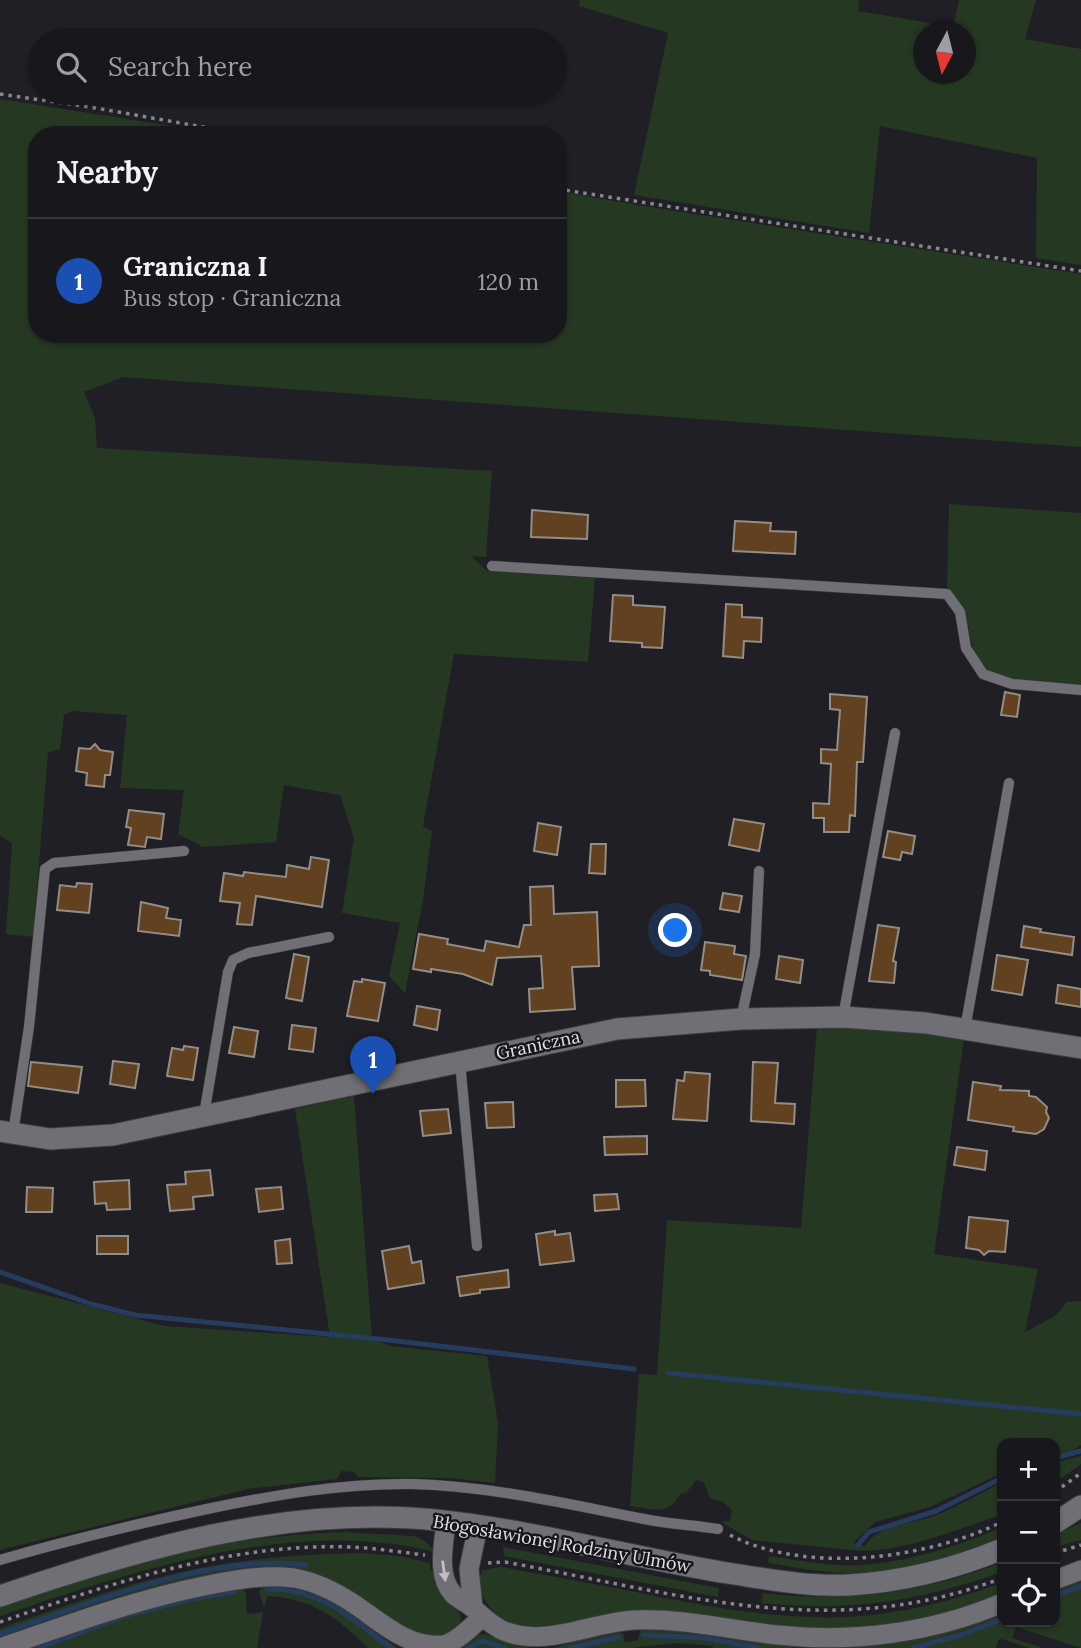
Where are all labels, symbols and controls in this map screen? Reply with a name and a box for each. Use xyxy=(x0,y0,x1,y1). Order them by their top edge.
north arrow xyxy=(913,21,976,84)
search box xyxy=(28,28,567,105)
icon: search xyxy=(52,48,90,86)
text: Search here xyxy=(108,50,252,83)
text: Nearby xyxy=(56,153,158,191)
text: Graniczna I xyxy=(123,250,267,283)
text: 1 xyxy=(74,267,84,296)
text: 120 m xyxy=(477,267,539,296)
text: Bus stop · Graniczna xyxy=(123,283,341,312)
your location xyxy=(658,913,692,947)
street label: Graniczna xyxy=(494,1024,582,1065)
pin: 1 xyxy=(350,1036,396,1094)
map controls xyxy=(997,1438,1060,1627)
button: + xyxy=(997,1438,1060,1501)
button: − xyxy=(997,1501,1060,1564)
street label: Błogosławionej Rodziny Ulmów xyxy=(431,1509,693,1578)
one-way arrow xyxy=(439,1560,450,1582)
button: locate xyxy=(997,1564,1060,1627)

